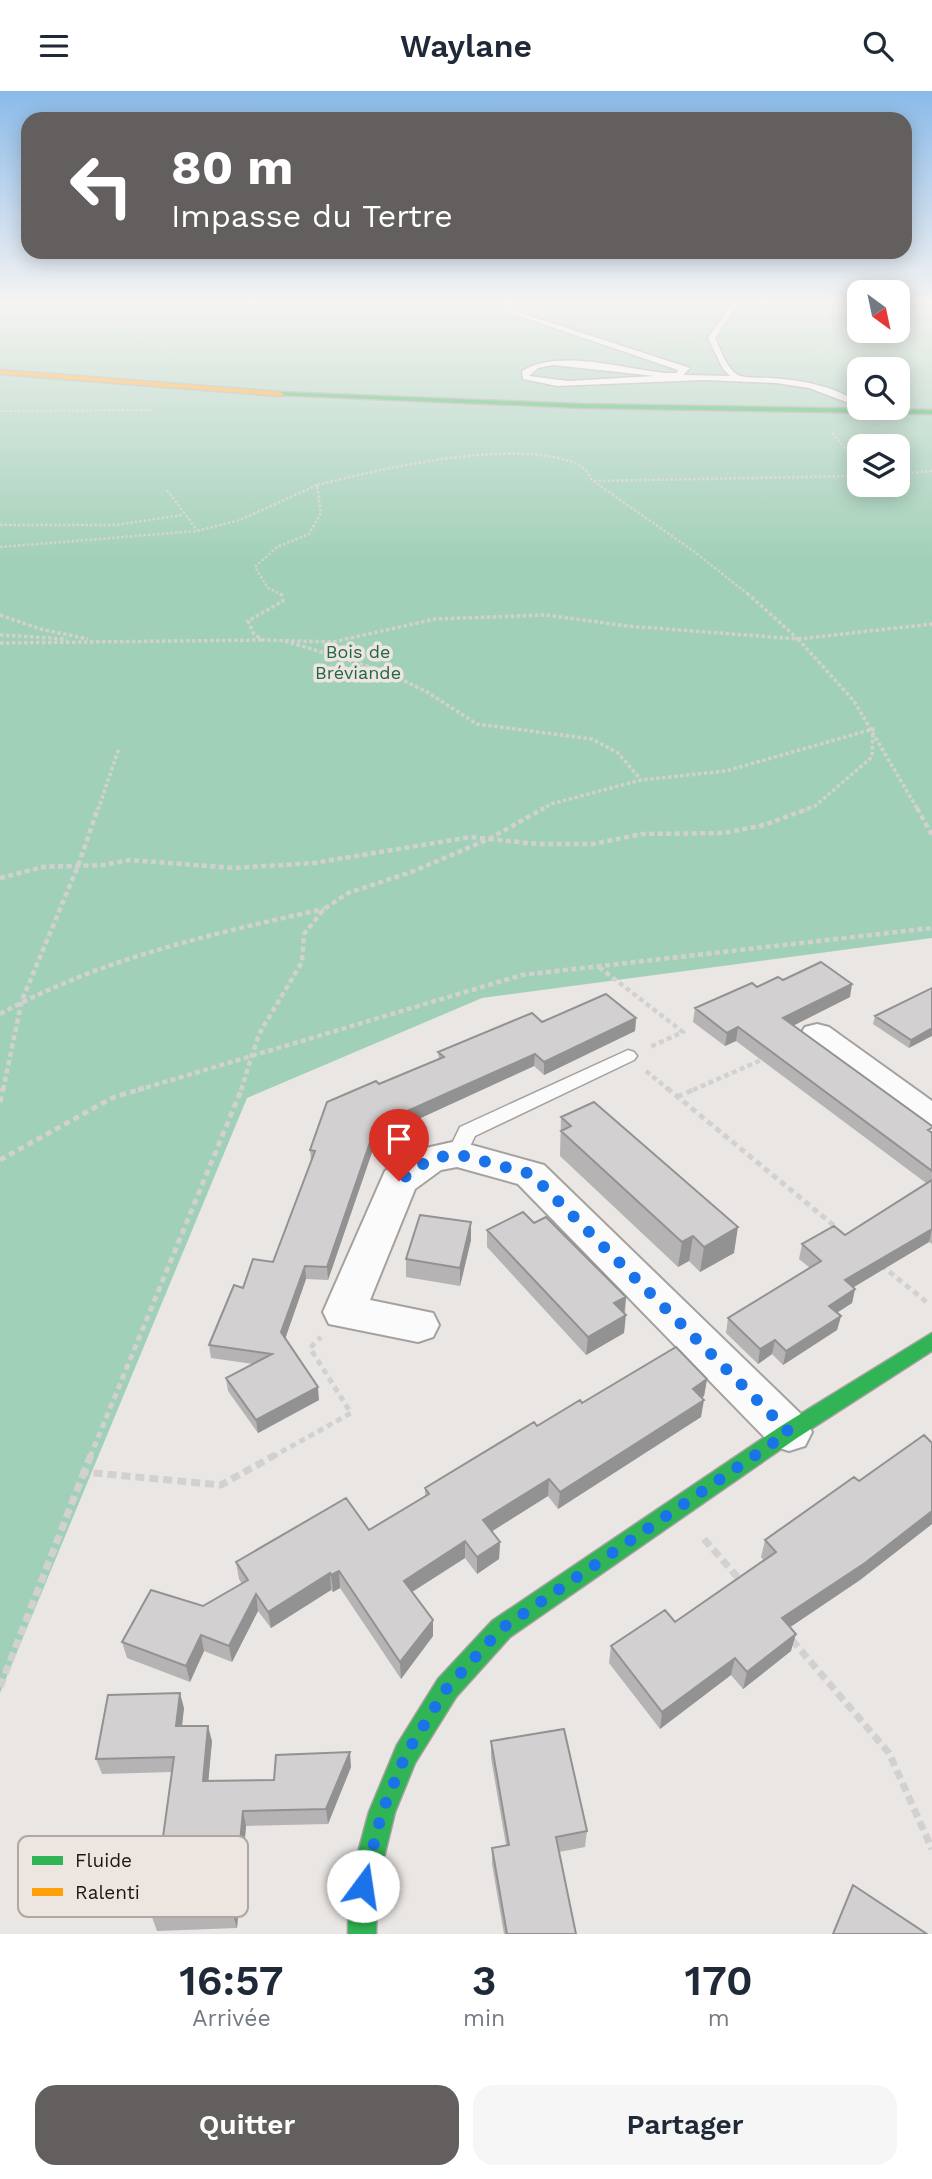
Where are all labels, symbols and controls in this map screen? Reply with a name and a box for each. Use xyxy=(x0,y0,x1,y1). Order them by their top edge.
icon: menu xyxy=(35,27,73,65)
text: Waylane xyxy=(400,27,532,65)
icon: search xyxy=(859,27,897,65)
text: 80 m xyxy=(171,138,293,196)
icon: left xyxy=(56,140,147,231)
text: Impasse du Tertre xyxy=(171,197,453,235)
north arrow xyxy=(847,280,910,343)
map controls xyxy=(847,280,910,497)
button: search xyxy=(847,357,910,420)
button: layers xyxy=(847,434,910,497)
park label: Bois de Bréviande xyxy=(315,641,401,683)
pin xyxy=(369,1109,429,1181)
icon: arrive xyxy=(380,1120,418,1158)
legend xyxy=(18,1836,248,1917)
text: Fluide xyxy=(75,1849,132,1872)
position arrow xyxy=(326,1849,400,1923)
text: Ralenti xyxy=(75,1881,140,1904)
text: 16:57 xyxy=(179,1956,284,2005)
text: 3 xyxy=(472,1956,497,2005)
text: 170 xyxy=(685,1956,753,2005)
text: Arrivée xyxy=(192,2005,271,2032)
text: min xyxy=(463,2005,505,2032)
text: m xyxy=(708,2005,730,2032)
button: Quitter xyxy=(35,2085,459,2165)
button: Partager xyxy=(473,2085,897,2165)

